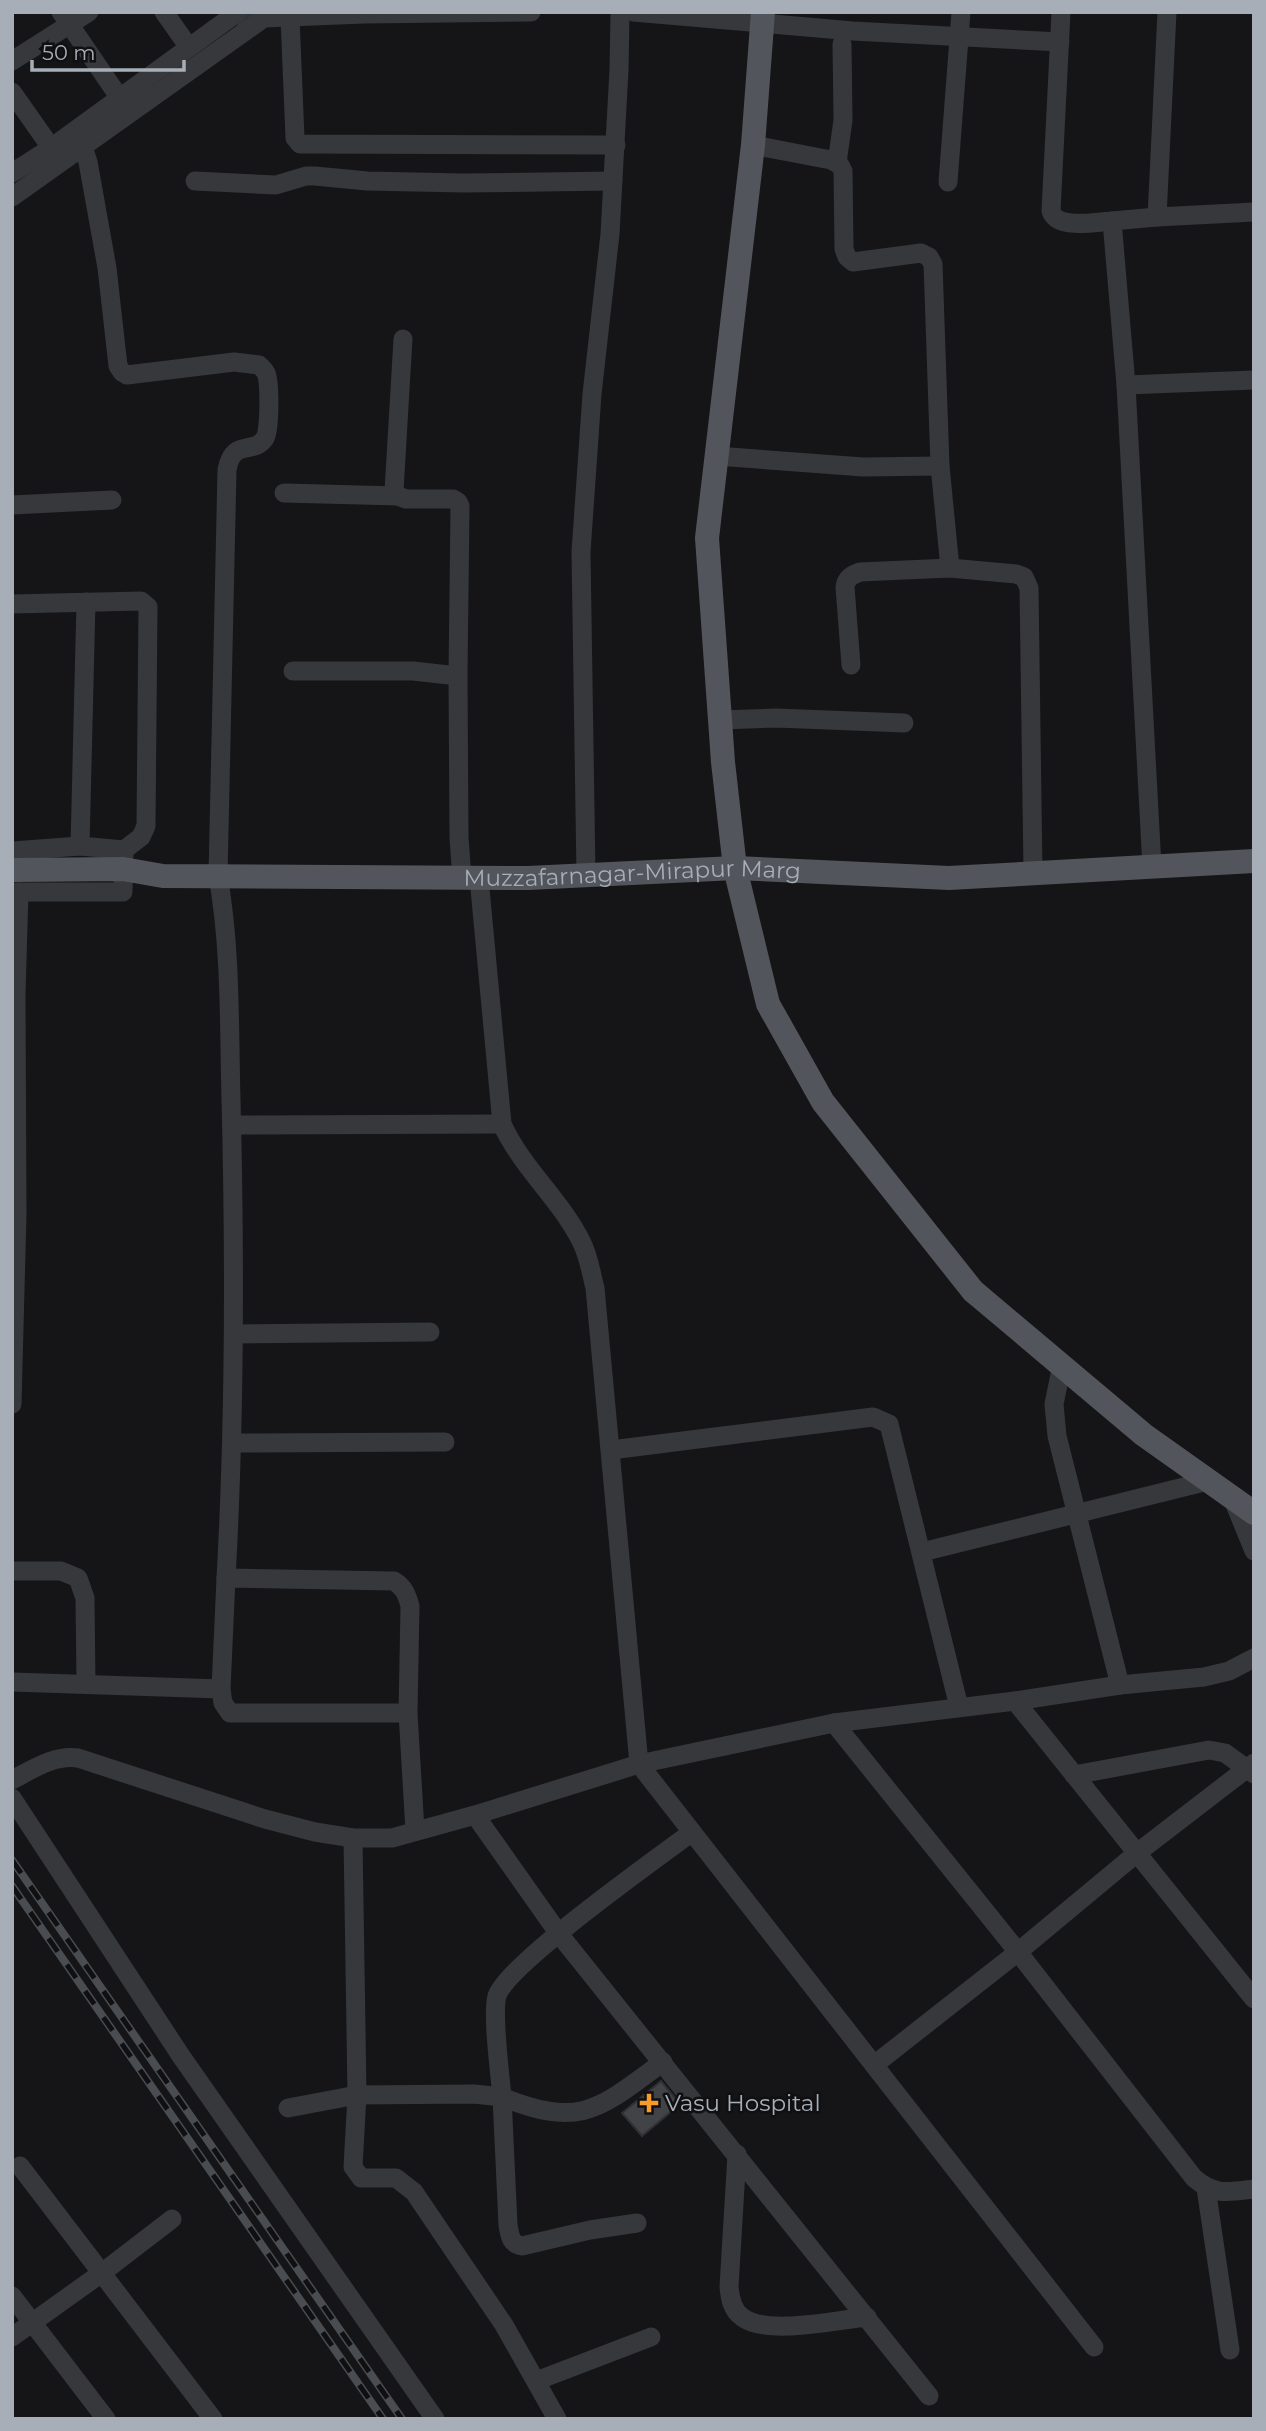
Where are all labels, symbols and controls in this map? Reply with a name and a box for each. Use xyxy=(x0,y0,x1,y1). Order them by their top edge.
scale bar xyxy=(32,28,184,72)
text: 50 m xyxy=(42,40,96,65)
street label: Muzzafarnagar-Mirapur Marg xyxy=(463,854,802,892)
place label: Vasu Hospital xyxy=(665,2089,821,2117)
marker: Vasu Hospital xyxy=(639,2093,659,2113)

